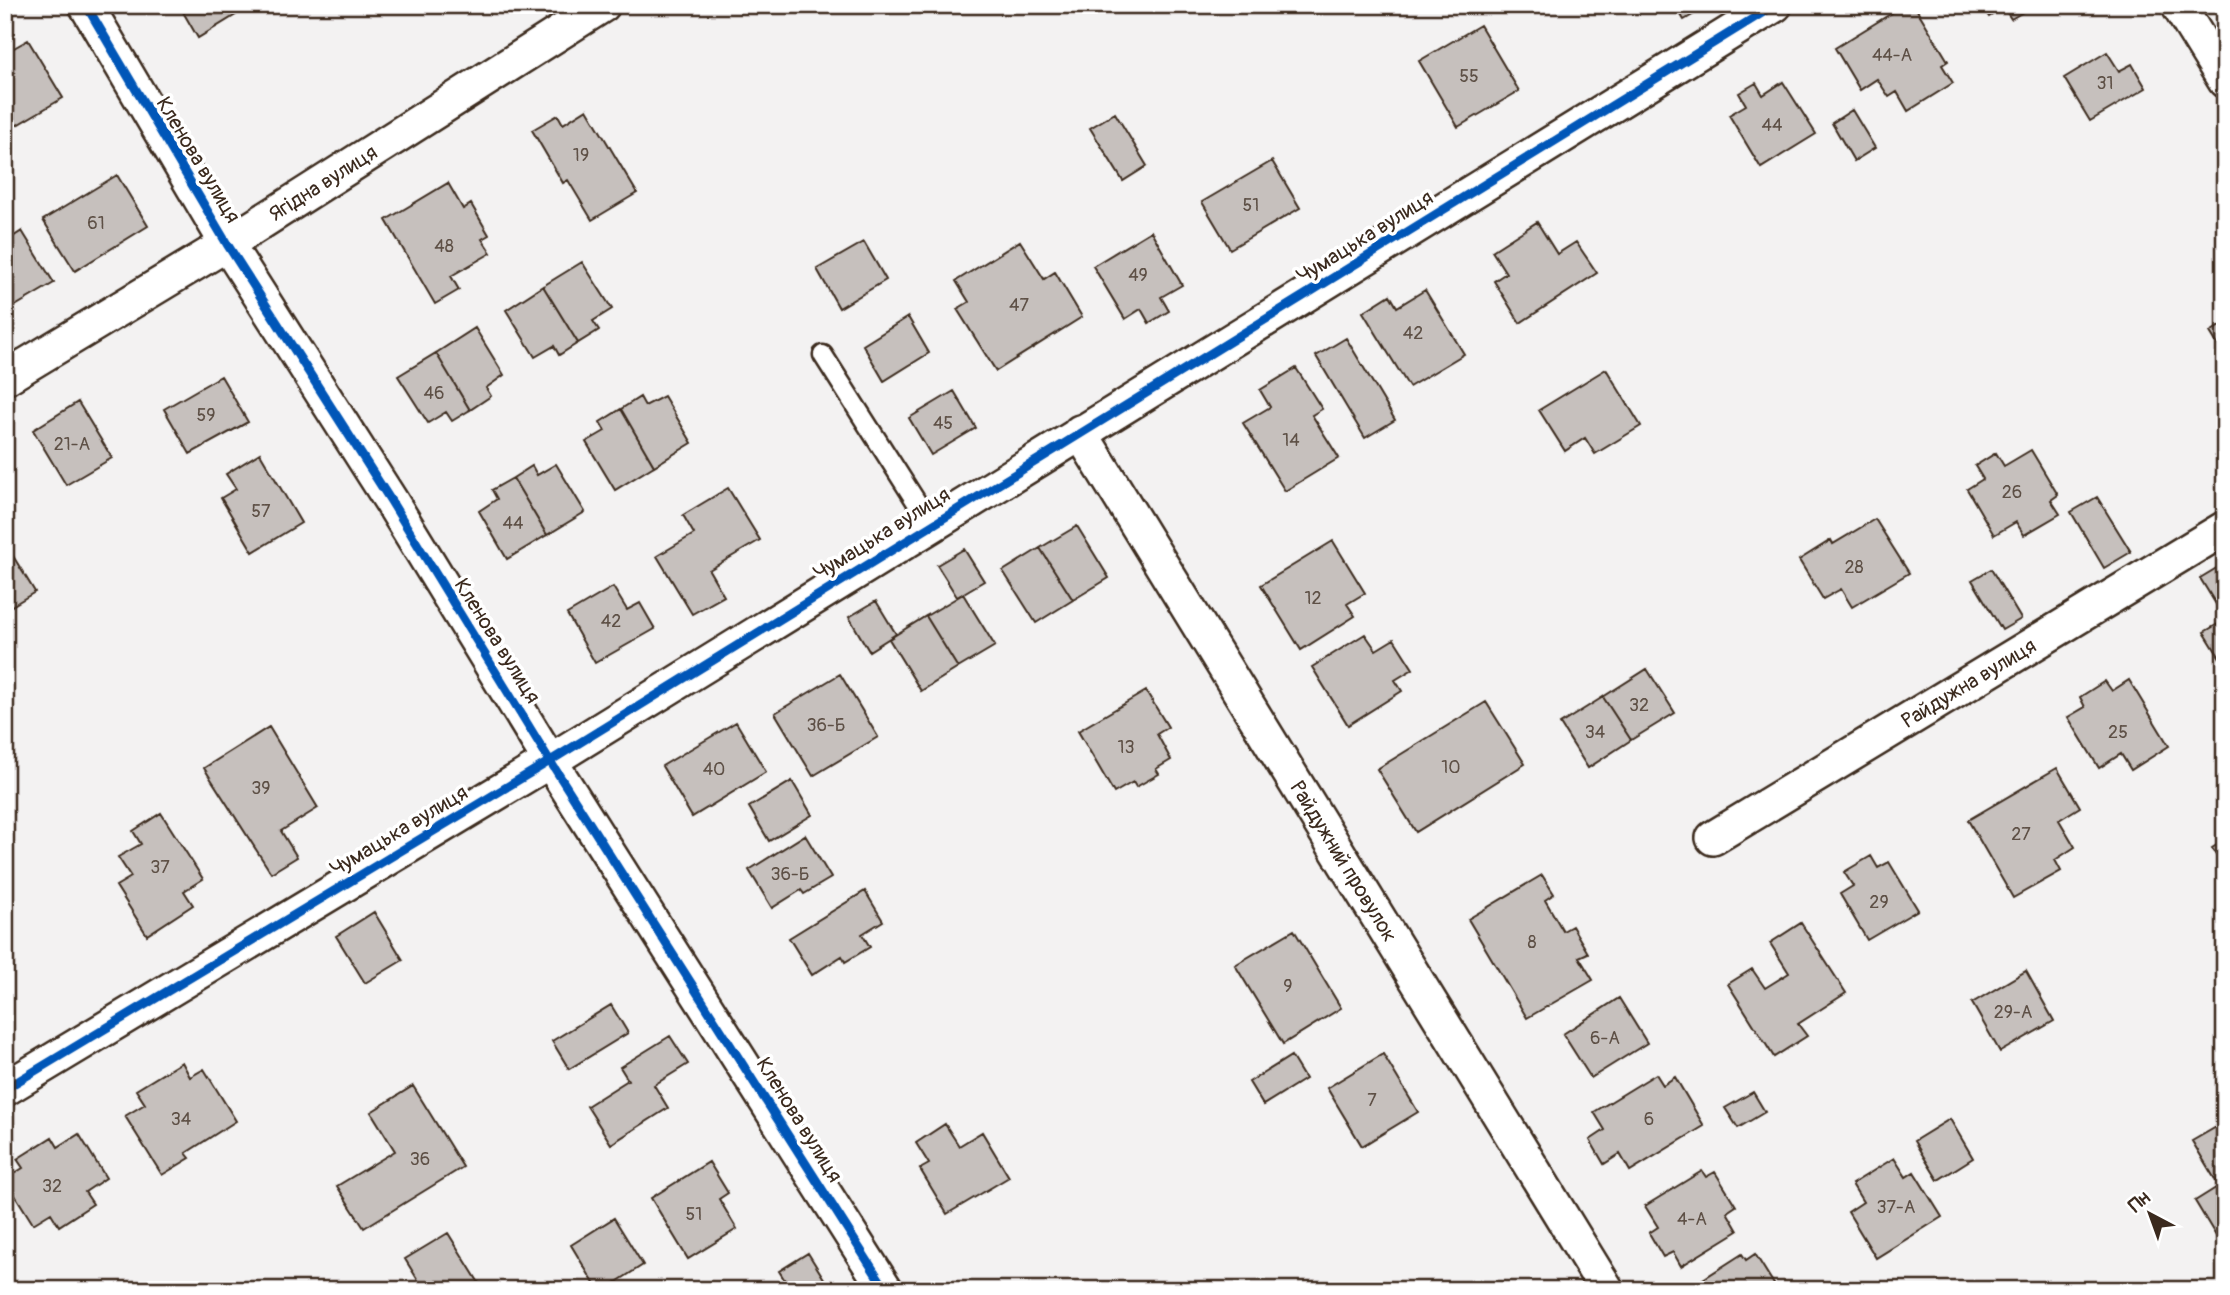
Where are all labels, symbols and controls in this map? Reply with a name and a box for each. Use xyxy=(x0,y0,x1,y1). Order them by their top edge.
house number: 44-А xyxy=(1872,44,1912,67)
house number: 55 xyxy=(1459,65,1479,88)
house number: 31 xyxy=(2096,72,2114,95)
street label: Кленова вулиця xyxy=(150,92,246,228)
house number: 44 xyxy=(1762,114,1783,137)
street label: Ягідна вулиця xyxy=(264,139,382,227)
house number: 19 xyxy=(573,144,589,167)
street label: Чумацька вулиця xyxy=(1292,184,1438,290)
house number: 51 xyxy=(1243,194,1259,217)
house number: 61 xyxy=(87,212,105,235)
house number: 48 xyxy=(434,235,454,258)
house number: 49 xyxy=(1128,264,1148,287)
house number: 47 xyxy=(1009,294,1029,317)
house number: 42 xyxy=(1403,322,1423,345)
house number: 46 xyxy=(424,382,444,405)
house number: 59 xyxy=(196,404,216,427)
house number: 45 xyxy=(933,412,953,435)
house number: 14 xyxy=(1282,429,1300,452)
house number: 21-А xyxy=(54,433,91,456)
street label: Чумацька вулиця xyxy=(809,481,955,587)
house number: 26 xyxy=(2002,481,2022,504)
house number: 57 xyxy=(251,500,271,523)
house number: 44 xyxy=(503,512,524,535)
house number: 28 xyxy=(1844,556,1864,579)
street label: Кленова вулиця xyxy=(448,573,546,709)
house number: 12 xyxy=(1304,587,1322,610)
house number: 42 xyxy=(601,610,621,633)
street label: Райдужна вулиця xyxy=(1896,632,2041,734)
house number: 32 xyxy=(1629,694,1649,717)
house number: 36-Б xyxy=(807,714,846,737)
house number: 34 xyxy=(1585,721,1606,744)
house number: 25 xyxy=(2108,721,2128,744)
house number: 13 xyxy=(1117,736,1135,759)
house number: 10 xyxy=(1441,756,1461,779)
house number: 40 xyxy=(703,758,725,781)
street label: Райдужний провулок xyxy=(1284,776,1404,947)
house number: 39 xyxy=(251,777,271,800)
street label: Чумацька вулиця xyxy=(325,779,473,883)
house number: 27 xyxy=(2011,823,2031,846)
house number: 37 xyxy=(150,856,170,879)
house number: 36-Б xyxy=(771,863,810,886)
house number: 29 xyxy=(1869,891,1889,914)
house number: 8 xyxy=(1527,931,1537,954)
house number: 9 xyxy=(1283,975,1293,998)
house number: 29-А xyxy=(1994,1001,2033,1024)
house number: 6-А xyxy=(1590,1027,1620,1050)
street label: Кленова вулиця xyxy=(750,1052,848,1188)
house number: 7 xyxy=(1367,1089,1377,1112)
house number: 34 xyxy=(171,1108,192,1131)
house number: 6 xyxy=(1644,1108,1654,1131)
house number: 36 xyxy=(410,1148,430,1171)
house number: 32 xyxy=(42,1175,62,1198)
north arrow xyxy=(2114,1180,2184,1250)
text: Пн xyxy=(2124,1186,2155,1218)
house number: 37-А xyxy=(1877,1196,1916,1219)
house number: 51 xyxy=(686,1203,702,1226)
house number: 4-А xyxy=(1677,1208,1707,1231)

